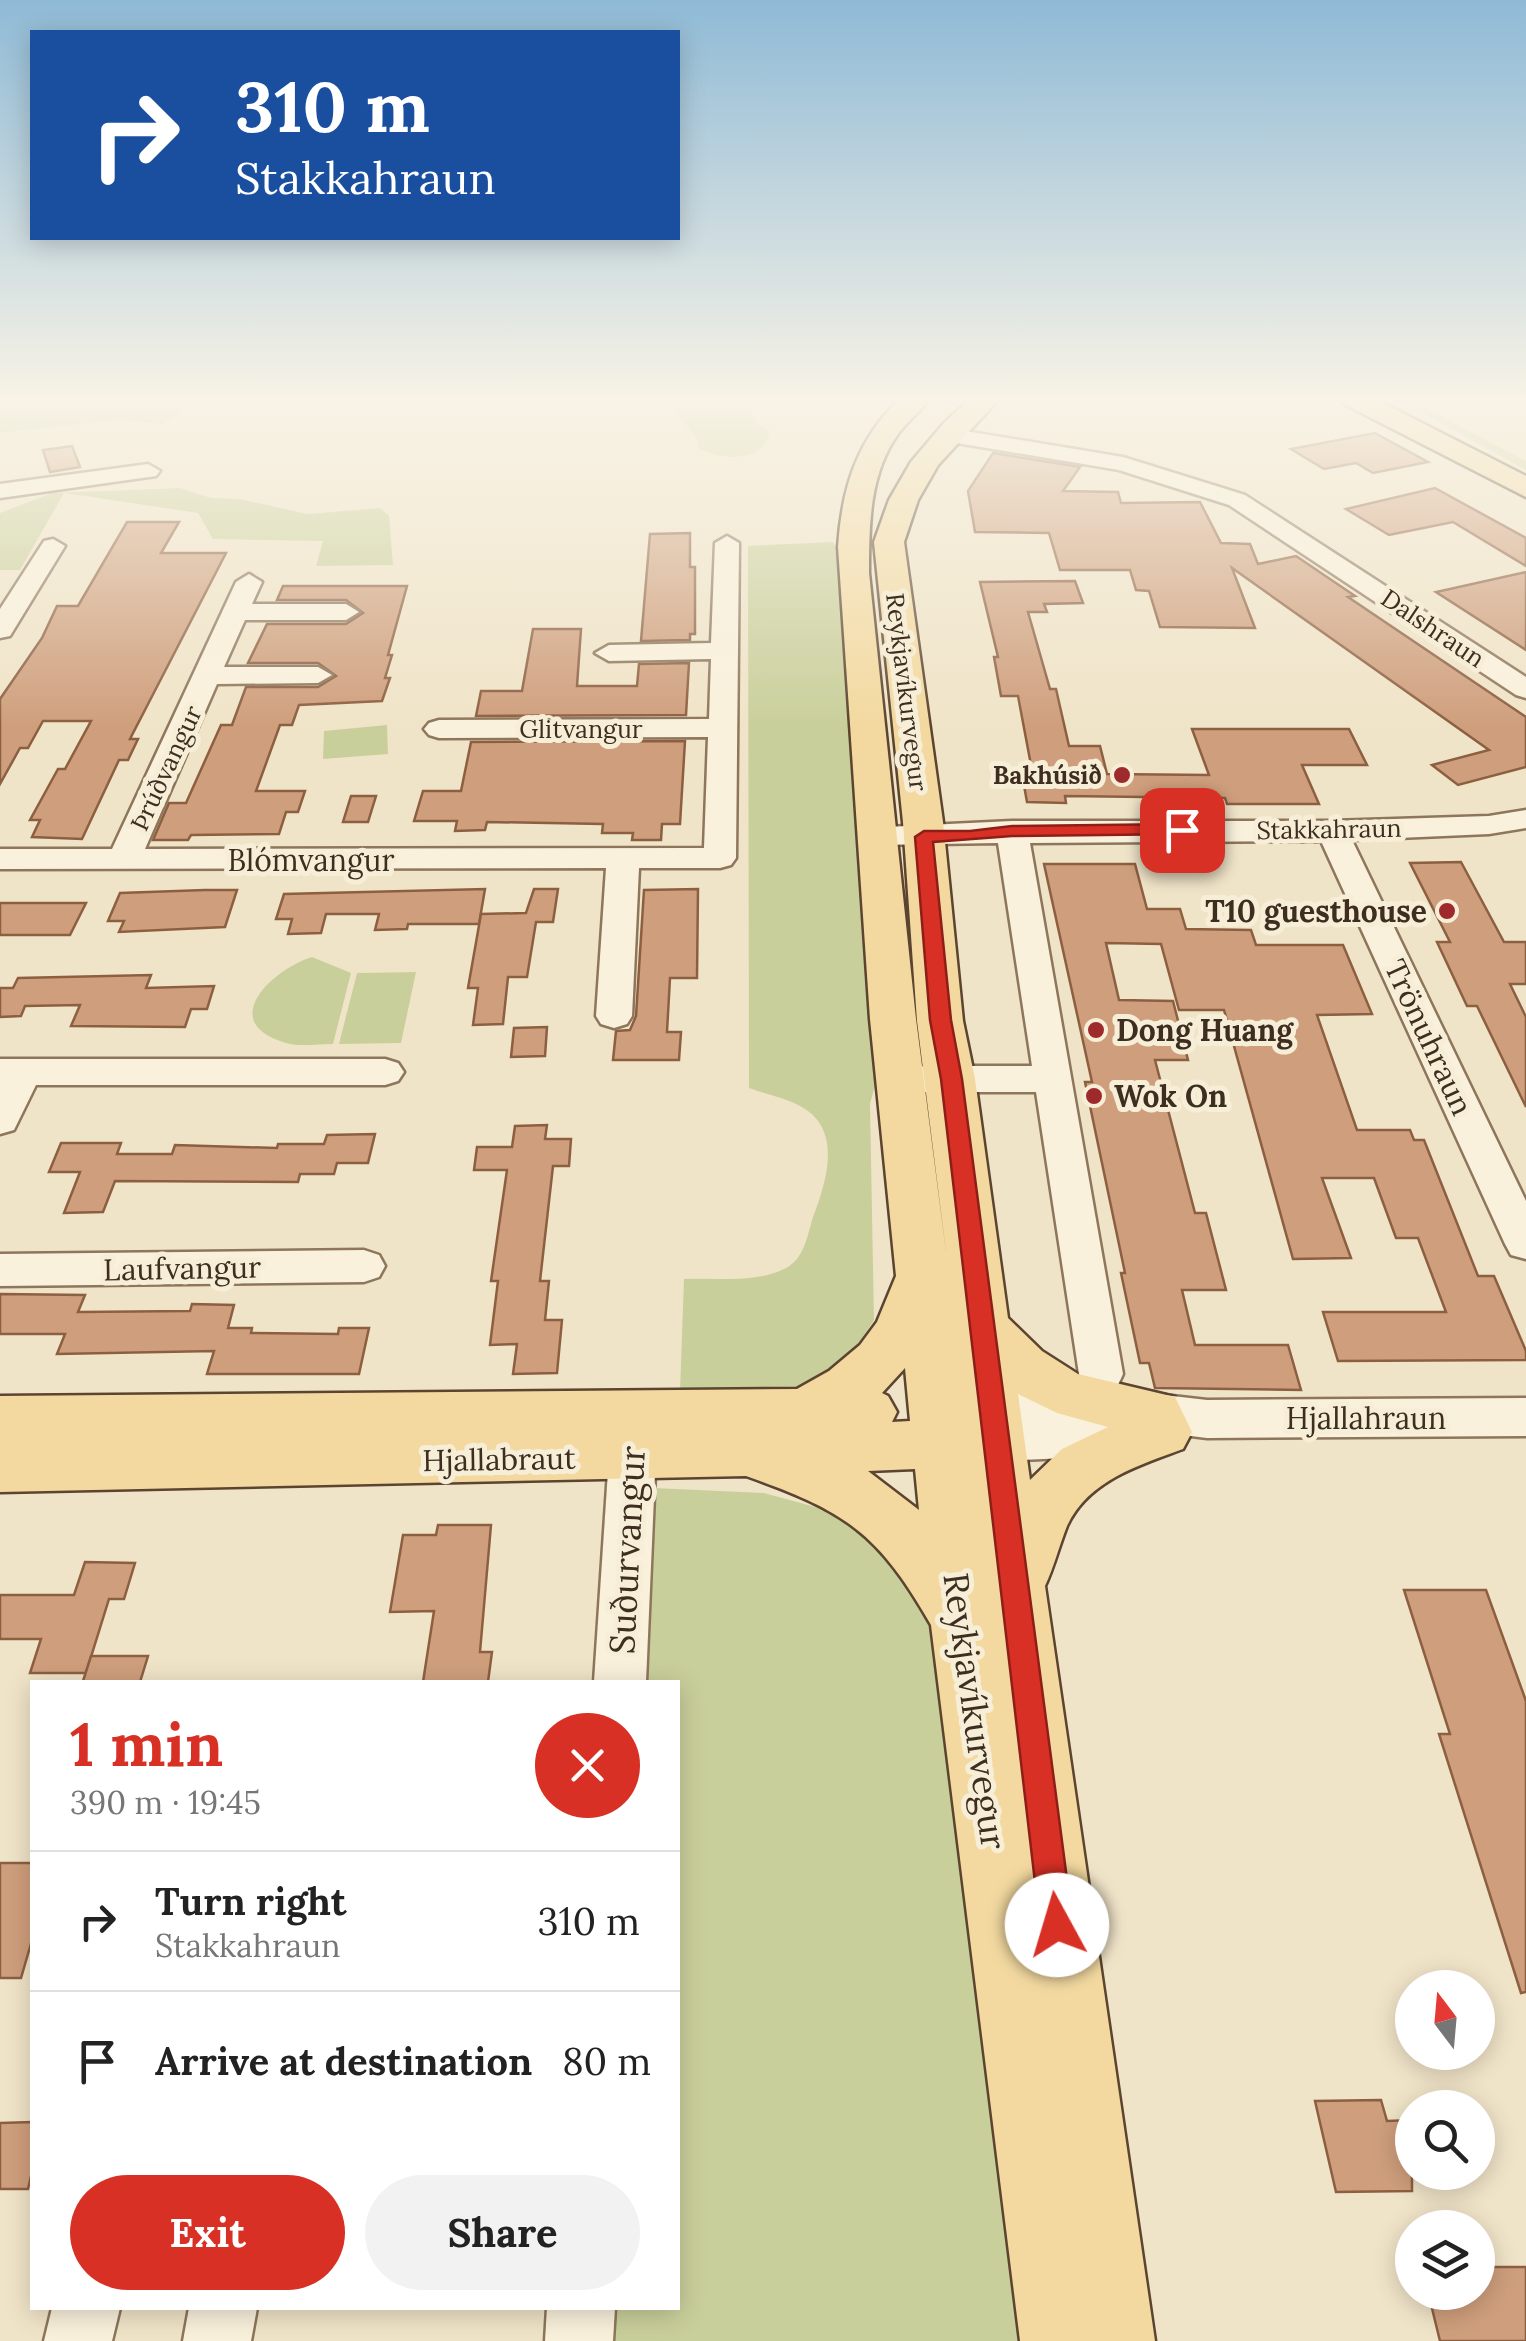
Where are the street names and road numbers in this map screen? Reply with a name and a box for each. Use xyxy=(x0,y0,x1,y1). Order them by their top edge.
street label: Dalshraun xyxy=(1375,582,1491,674)
street label: Reykjavíkurvegur xyxy=(879,591,935,793)
street label: Þrúðvangur xyxy=(123,700,209,836)
street label: Glitvangur xyxy=(519,713,643,745)
street label: Stakkahraun xyxy=(1256,812,1402,846)
street label: Blómvangur xyxy=(228,841,394,880)
street label: Trönuhraun xyxy=(1376,953,1482,1121)
street label: Laufvangur xyxy=(103,1248,261,1289)
street label: Hjallahraun xyxy=(1286,1399,1446,1438)
street label: Hjallabraut xyxy=(422,1439,576,1480)
street label: Suðurvangur xyxy=(599,1445,655,1655)
street label: Reykjavíkurvegur xyxy=(933,1570,1017,1852)

